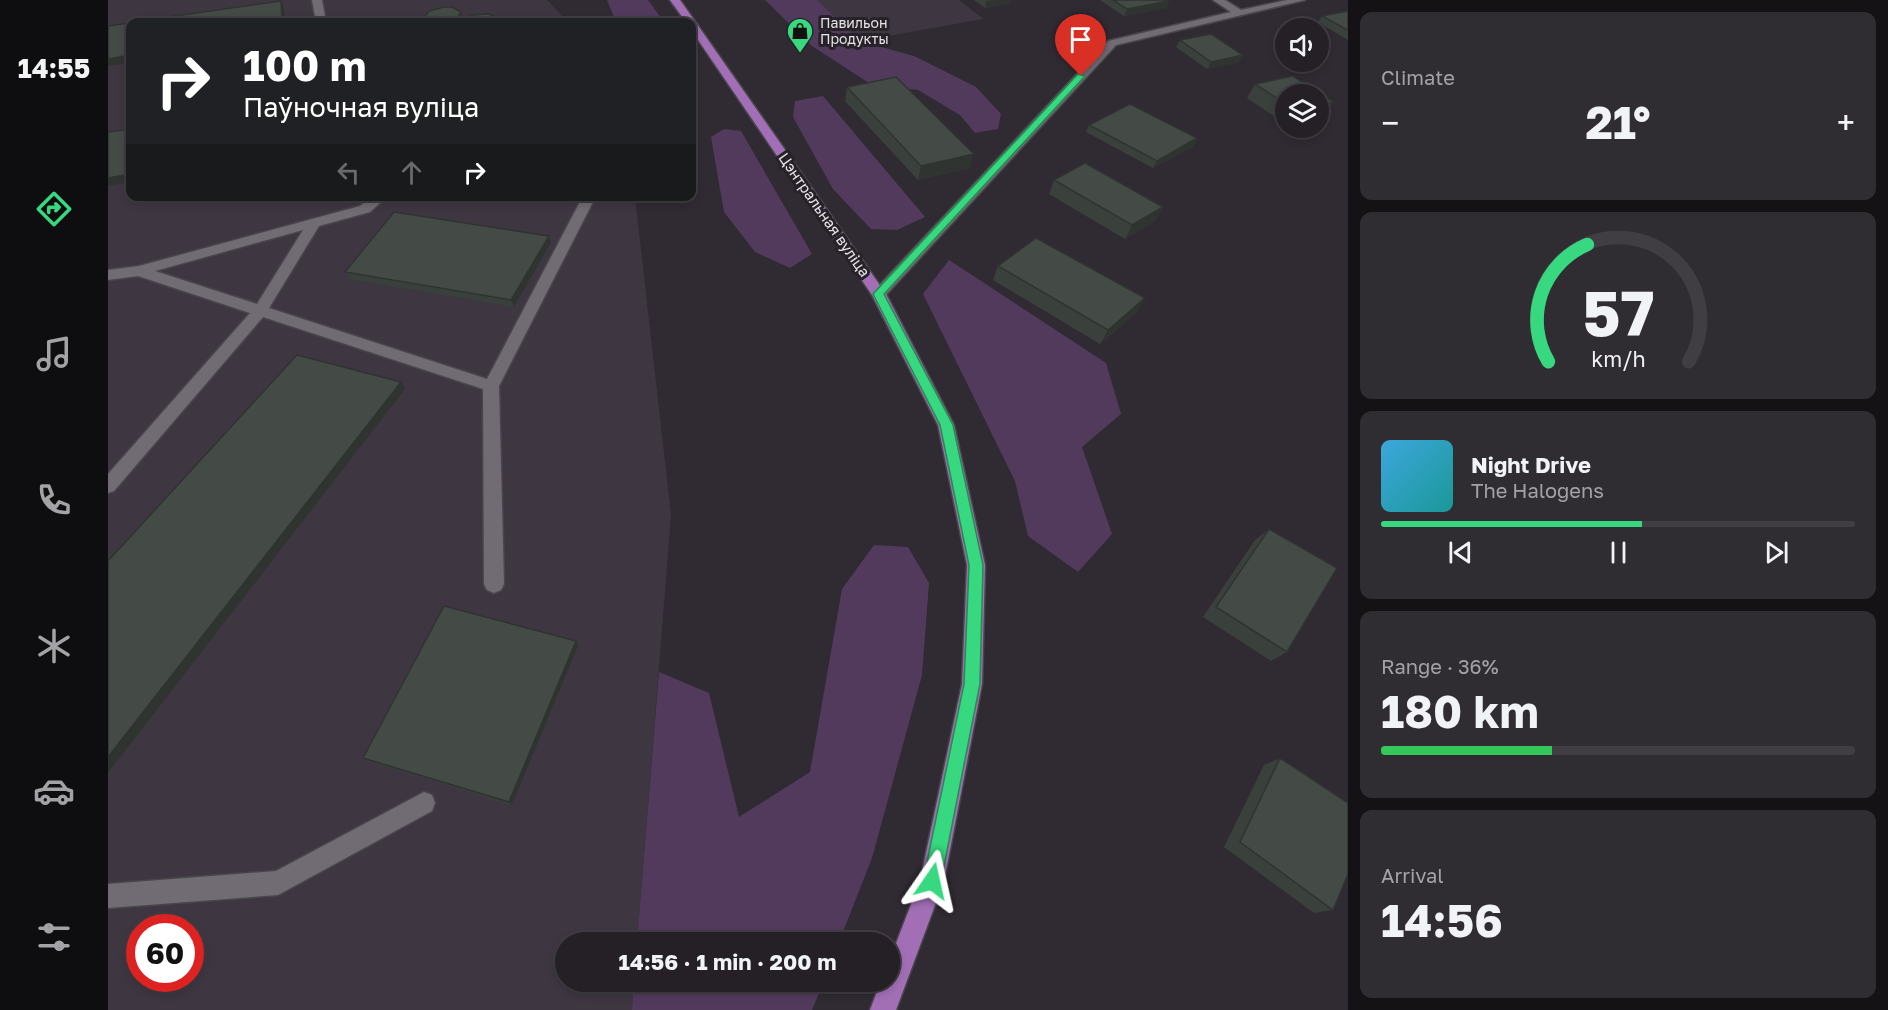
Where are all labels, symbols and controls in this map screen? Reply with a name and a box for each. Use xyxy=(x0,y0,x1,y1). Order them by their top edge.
place label: Павильон Продукты xyxy=(820,14,889,47)
pin xyxy=(1055,14,1106,76)
shop icon: Павильон Продукты xyxy=(785,16,815,54)
map controls xyxy=(1275,18,1329,138)
button: sound xyxy=(1275,18,1329,72)
icon: arrive xyxy=(1064,23,1097,56)
text: 100 m xyxy=(243,40,366,90)
icon: right xyxy=(144,42,222,120)
text: 14:55 xyxy=(18,52,90,84)
text: Climate xyxy=(1381,65,1455,89)
button: layers xyxy=(1275,84,1329,138)
text: Паўночная вуліца xyxy=(243,91,479,123)
text: 21° xyxy=(1585,95,1651,149)
text: − xyxy=(1381,103,1399,142)
text: + xyxy=(1837,103,1855,142)
street label: Цэнтральная вуліца xyxy=(775,149,874,280)
icon: left xyxy=(332,156,365,189)
icon: ahead xyxy=(395,156,428,189)
icon: right xyxy=(458,156,491,189)
icon: directions xyxy=(33,188,75,230)
text: 57 xyxy=(1582,276,1654,351)
icon: music xyxy=(33,333,75,375)
text: km/h xyxy=(1591,347,1645,373)
text: Night Drive xyxy=(1471,451,1591,478)
text: The Halogens xyxy=(1471,478,1604,502)
icon: phone xyxy=(33,479,75,521)
icon: previous xyxy=(1444,536,1477,569)
icon: pause xyxy=(1602,536,1635,569)
icon: next xyxy=(1760,536,1793,569)
icon: climate xyxy=(33,625,75,667)
text: Range · 36% xyxy=(1381,654,1499,678)
text: 180 km xyxy=(1381,684,1539,738)
icon: car xyxy=(33,770,75,812)
position arrow xyxy=(900,849,964,913)
text: Arrival xyxy=(1381,863,1444,887)
text: 14:56 xyxy=(1381,893,1503,947)
speed limit sign: 60 xyxy=(126,914,204,992)
icon: filters xyxy=(33,916,75,958)
text: 14:56 · 1 min · 200 m xyxy=(619,948,836,975)

